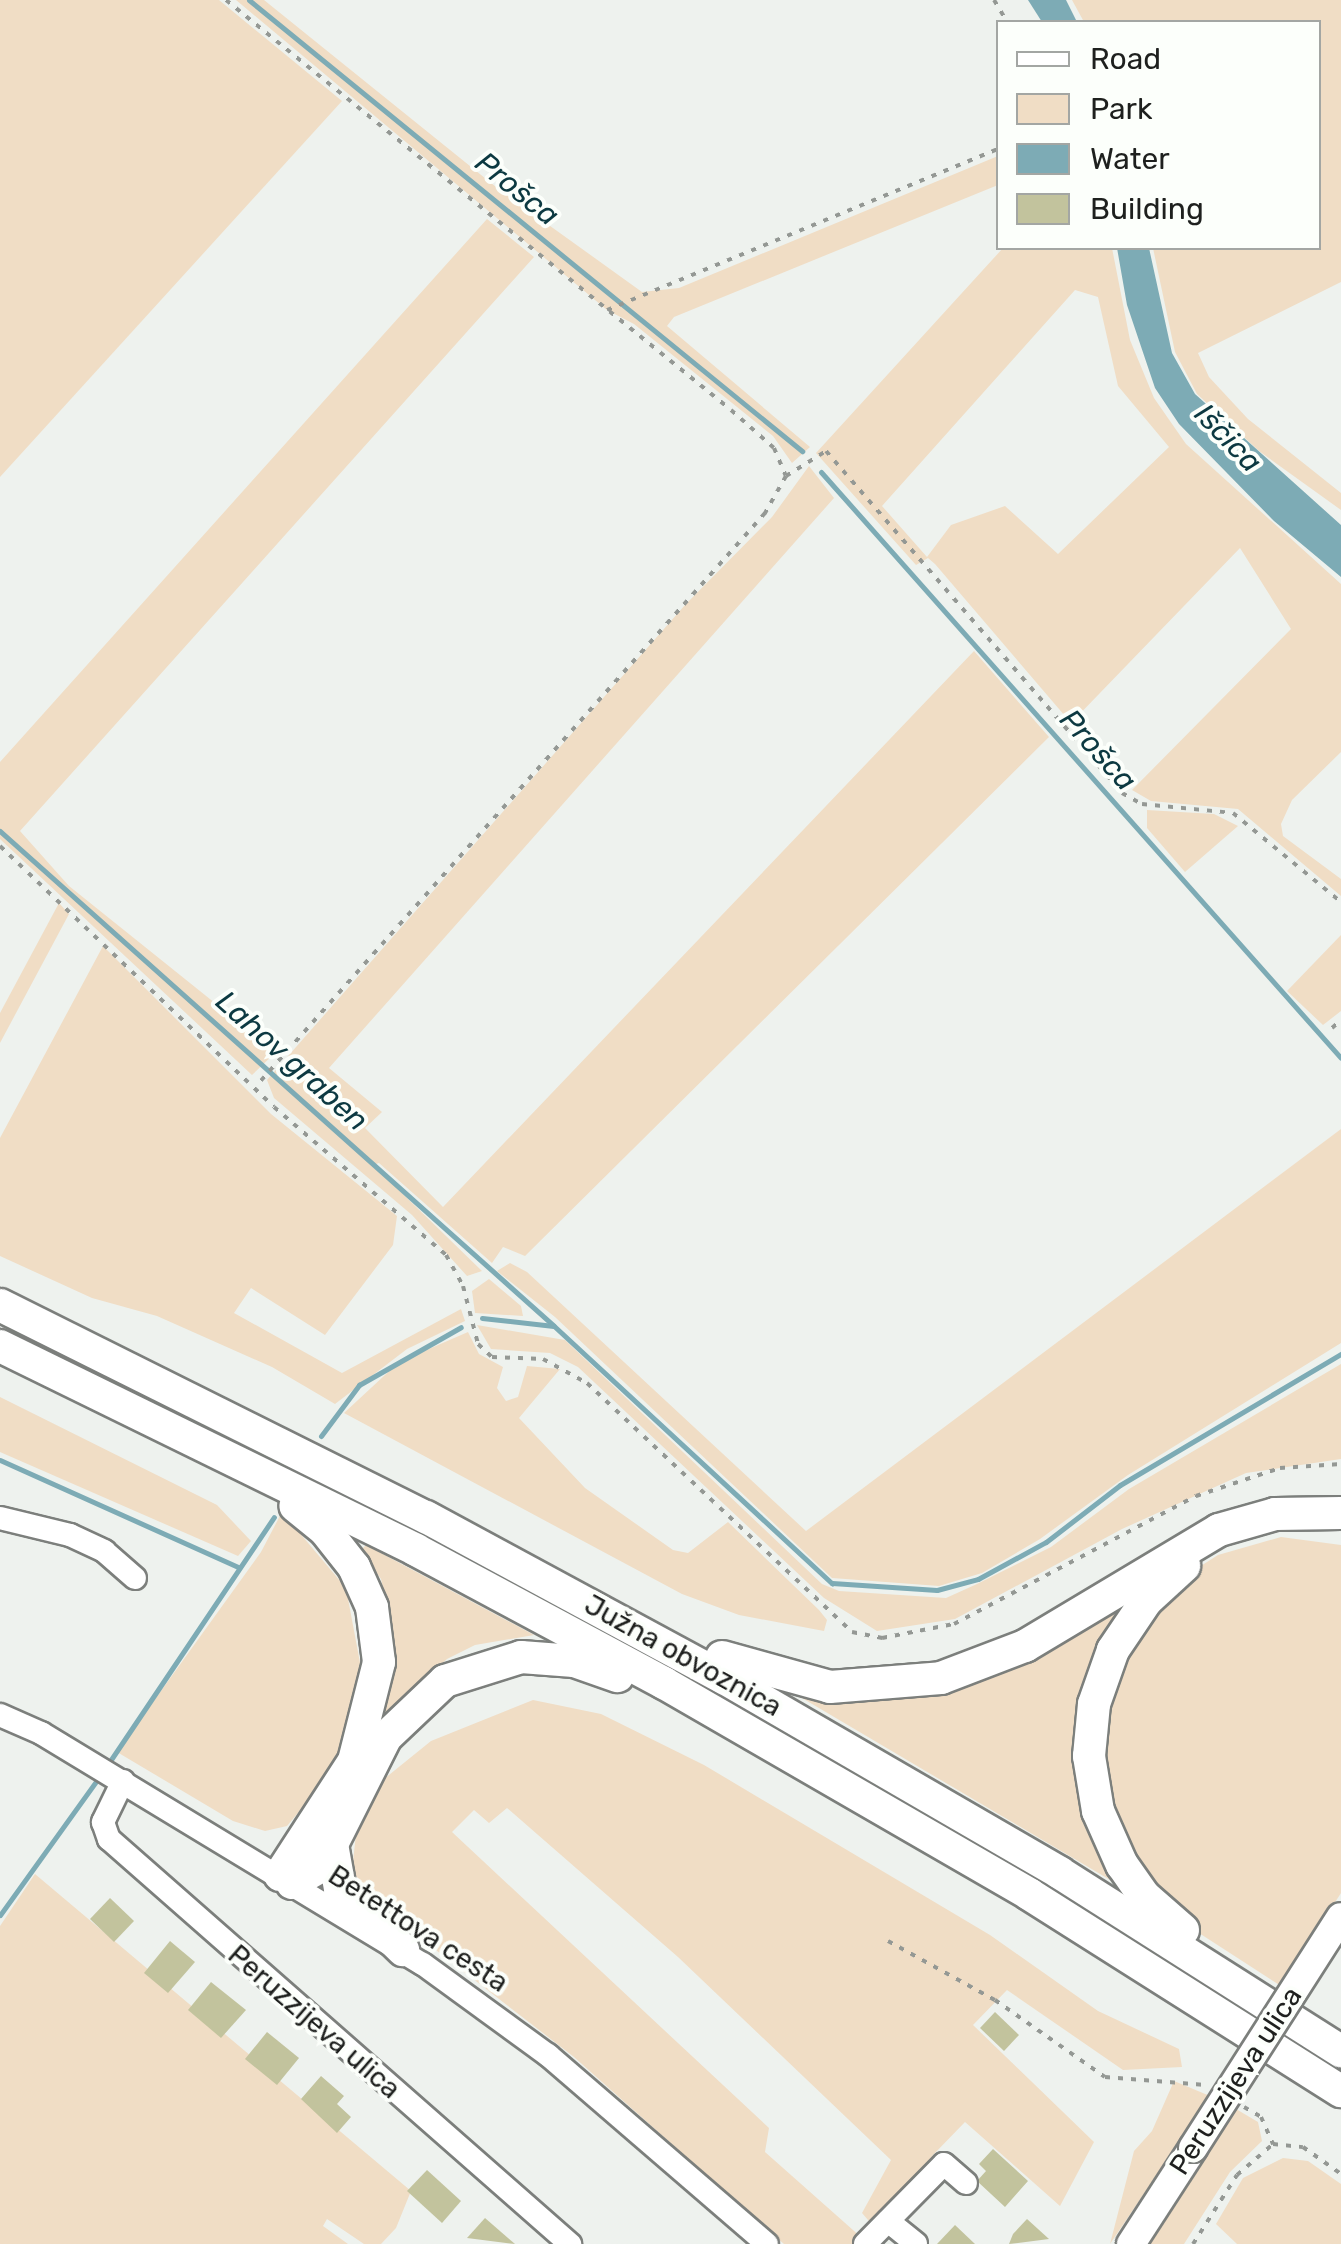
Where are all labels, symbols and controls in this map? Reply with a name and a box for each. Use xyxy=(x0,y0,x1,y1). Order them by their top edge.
legend xyxy=(996,20,1321,250)
text: Road xyxy=(1090,41,1161,77)
text: Park xyxy=(1090,91,1152,127)
text: Water xyxy=(1090,141,1170,177)
water label: Prošca xyxy=(468,144,566,234)
text: Building xyxy=(1090,191,1204,227)
water label: Iščica xyxy=(1187,396,1269,480)
water label: Prošca xyxy=(1052,702,1144,798)
water label: Lahov graben xyxy=(208,983,376,1139)
street label: Južna obvoznica xyxy=(579,1588,787,1724)
street label: Betettova cesta xyxy=(322,1858,514,2000)
street label: Peruzzijeva ulica xyxy=(221,1938,407,2106)
street label: Peruzzijeva ulica xyxy=(1163,1981,1309,2181)

